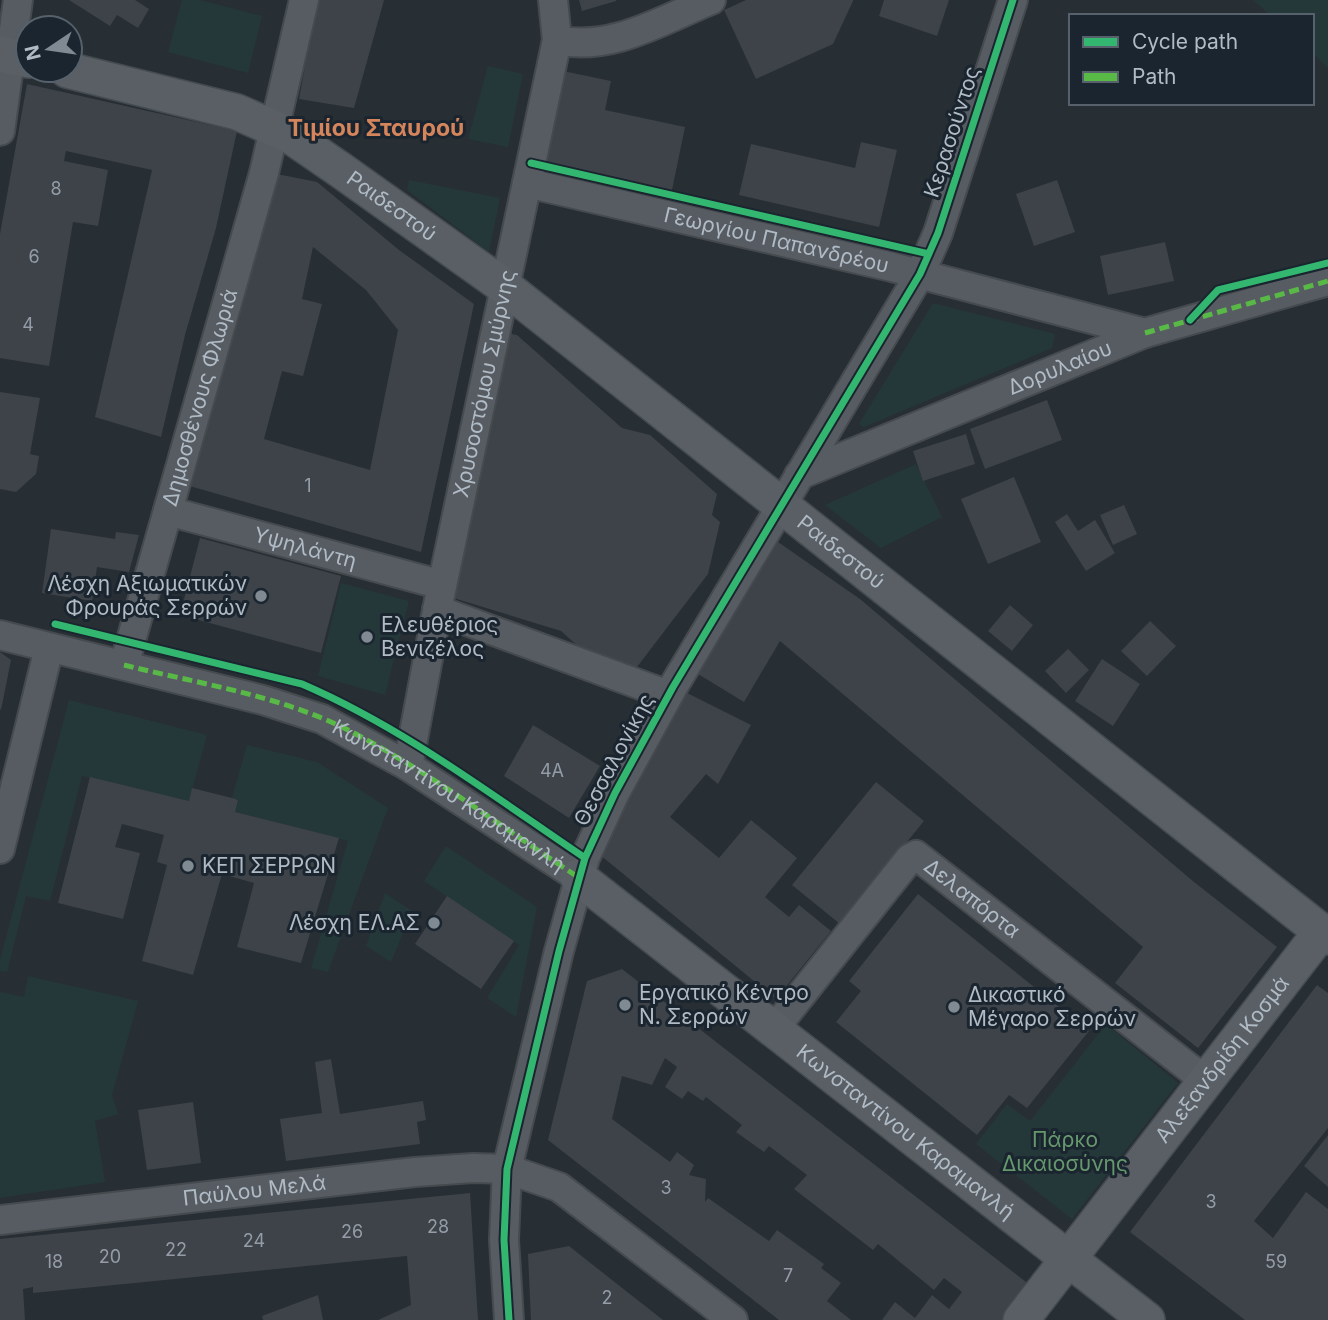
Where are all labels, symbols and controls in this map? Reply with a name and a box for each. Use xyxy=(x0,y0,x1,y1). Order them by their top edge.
north arrow xyxy=(14,14,84,84)
legend xyxy=(1069,14,1314,105)
text: Cycle path xyxy=(1132,29,1238,54)
text: N xyxy=(20,43,46,62)
street label: Κερασούντος xyxy=(919,63,985,201)
text: Path xyxy=(1132,64,1177,89)
district label: Τιμίου Σταυρού xyxy=(288,114,464,142)
street label: Ραιδεστού xyxy=(342,165,442,246)
house number: 8 xyxy=(50,178,62,199)
street label: Γεωργίου Παπανδρέου xyxy=(662,202,891,278)
house number: 6 xyxy=(28,246,40,267)
street label: Χρυσοστόμου Σμύρνης xyxy=(448,267,520,500)
street label: Δημοσθένους Φλωριά xyxy=(157,286,242,509)
house number: 4 xyxy=(22,314,34,335)
street label: Δορυλαίου xyxy=(1004,335,1115,400)
house number: 1 xyxy=(304,475,312,496)
street label: Ραιδεστού xyxy=(792,510,890,594)
street label: Υψηλάντη xyxy=(251,522,359,573)
place label: Λέσχη Αξιωματικών Φρουράς Σερρών xyxy=(47,571,247,620)
marker: Λέσχη Αξιωματικών Φρουράς Σερρών xyxy=(253,588,269,604)
place label: Ελευθέριος Βενιζέλος xyxy=(381,612,498,661)
marker: Ελευθέριος Βενιζέλος xyxy=(359,629,375,645)
street label: Θεσσαλονίκης xyxy=(568,689,659,830)
street label: Κωνσταντίνου Καραμανλή xyxy=(328,714,570,877)
house number: 4A xyxy=(540,760,564,781)
place label: ΚΕΠ ΣΕΡΡΩΝ xyxy=(202,853,336,878)
street label: Δελαπόρτα xyxy=(919,853,1025,943)
marker: ΚΕΠ ΣΕΡΡΩΝ xyxy=(180,858,196,874)
place label: Λέσχη ΕΛ.ΑΣ xyxy=(289,910,420,935)
marker: Λέσχη ΕΛ.ΑΣ xyxy=(426,915,442,931)
street label: Αλεξανδρίδη Κοσμά xyxy=(1150,971,1294,1148)
place label: Εργατικό Κέντρο Ν. Σερρών xyxy=(639,980,809,1029)
place label: Δικαστικό Μέγαρο Σερρών xyxy=(968,982,1136,1031)
marker: Εργατικό Κέντρο Ν. Σερρών xyxy=(617,997,633,1013)
marker: Δικαστικό Μέγαρο Σερρών xyxy=(946,999,962,1015)
street label: Κωνσταντίνου Καραμανλή xyxy=(792,1039,1020,1224)
park label: Πάρκο Δικαιοσύνης xyxy=(1002,1127,1128,1176)
street label: Παύλου Μελά xyxy=(181,1169,327,1211)
house number: 3 xyxy=(660,1177,672,1198)
house number: 3 xyxy=(1205,1191,1217,1212)
house number: 28 xyxy=(427,1216,449,1237)
house number: 26 xyxy=(341,1221,363,1242)
house number: 24 xyxy=(243,1230,265,1251)
house number: 22 xyxy=(165,1239,187,1260)
house number: 20 xyxy=(99,1246,121,1267)
house number: 18 xyxy=(45,1251,63,1272)
house number: 59 xyxy=(1265,1251,1287,1272)
house number: 7 xyxy=(783,1265,793,1286)
house number: 2 xyxy=(602,1287,612,1308)

